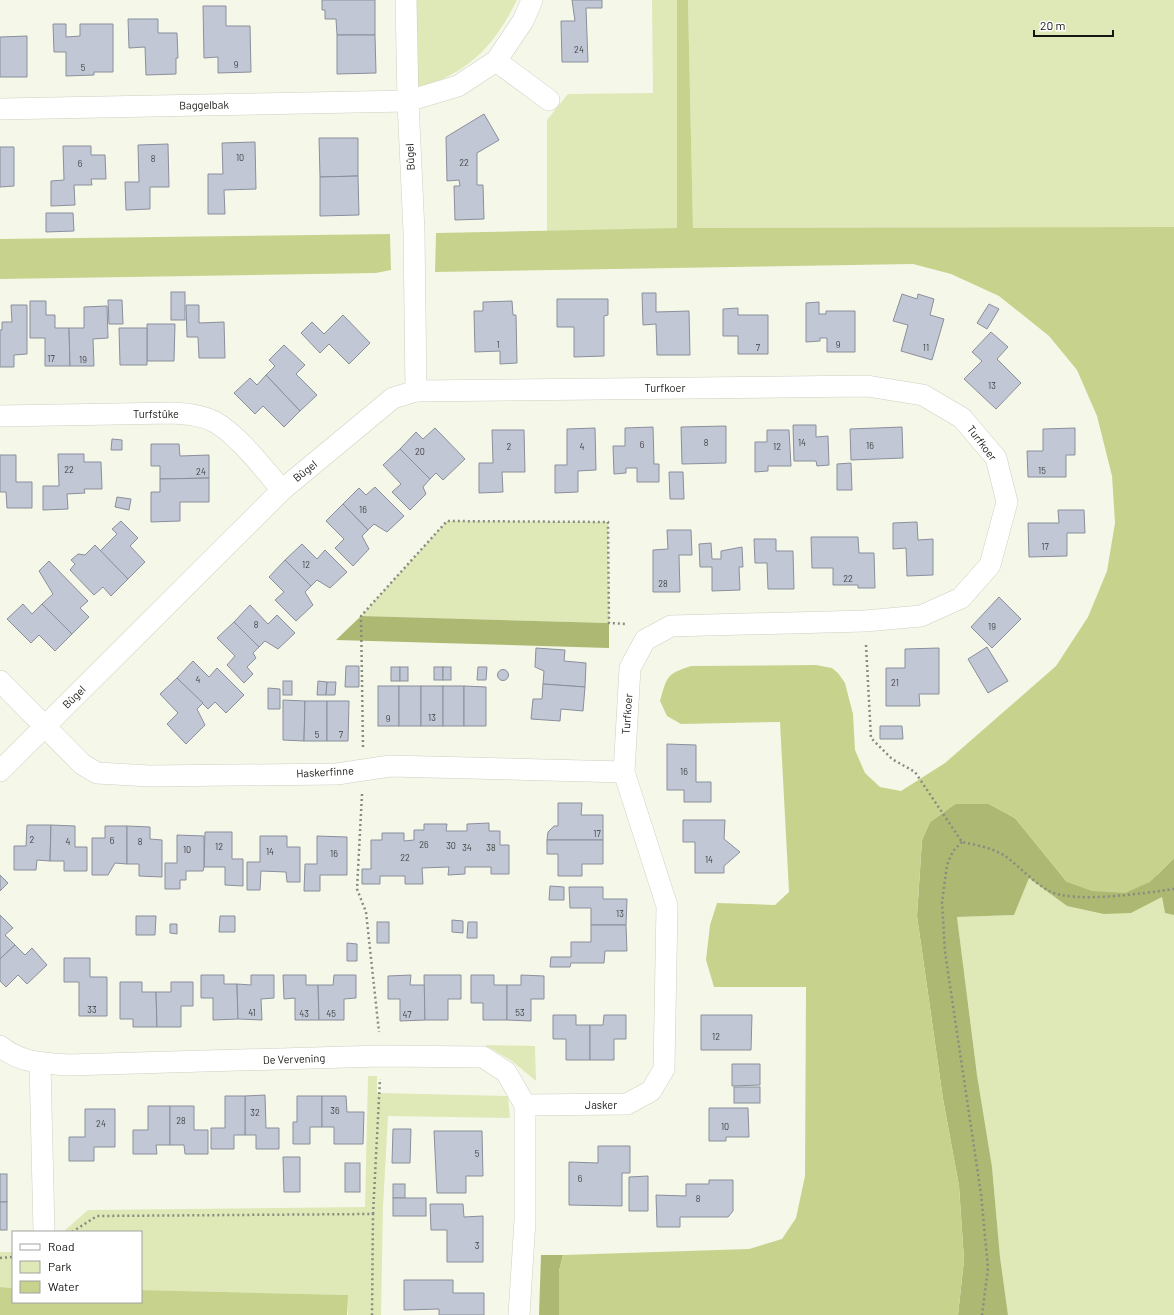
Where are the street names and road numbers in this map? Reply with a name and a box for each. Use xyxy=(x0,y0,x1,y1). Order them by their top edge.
street label: Baggelbak xyxy=(179,98,229,111)
street label: Bûgel xyxy=(402,143,417,171)
street label: Turfkoer xyxy=(645,381,685,394)
street label: Turfstûke xyxy=(133,407,179,420)
street label: Turfkoer xyxy=(965,422,1000,463)
street label: Bûgel xyxy=(290,457,319,484)
street label: Bûgel xyxy=(60,683,88,711)
street label: Turfkoer xyxy=(619,693,634,735)
street label: Haskerfinne xyxy=(296,763,354,780)
street label: De Vervening xyxy=(263,1051,326,1066)
street label: Jasker xyxy=(585,1098,617,1111)

